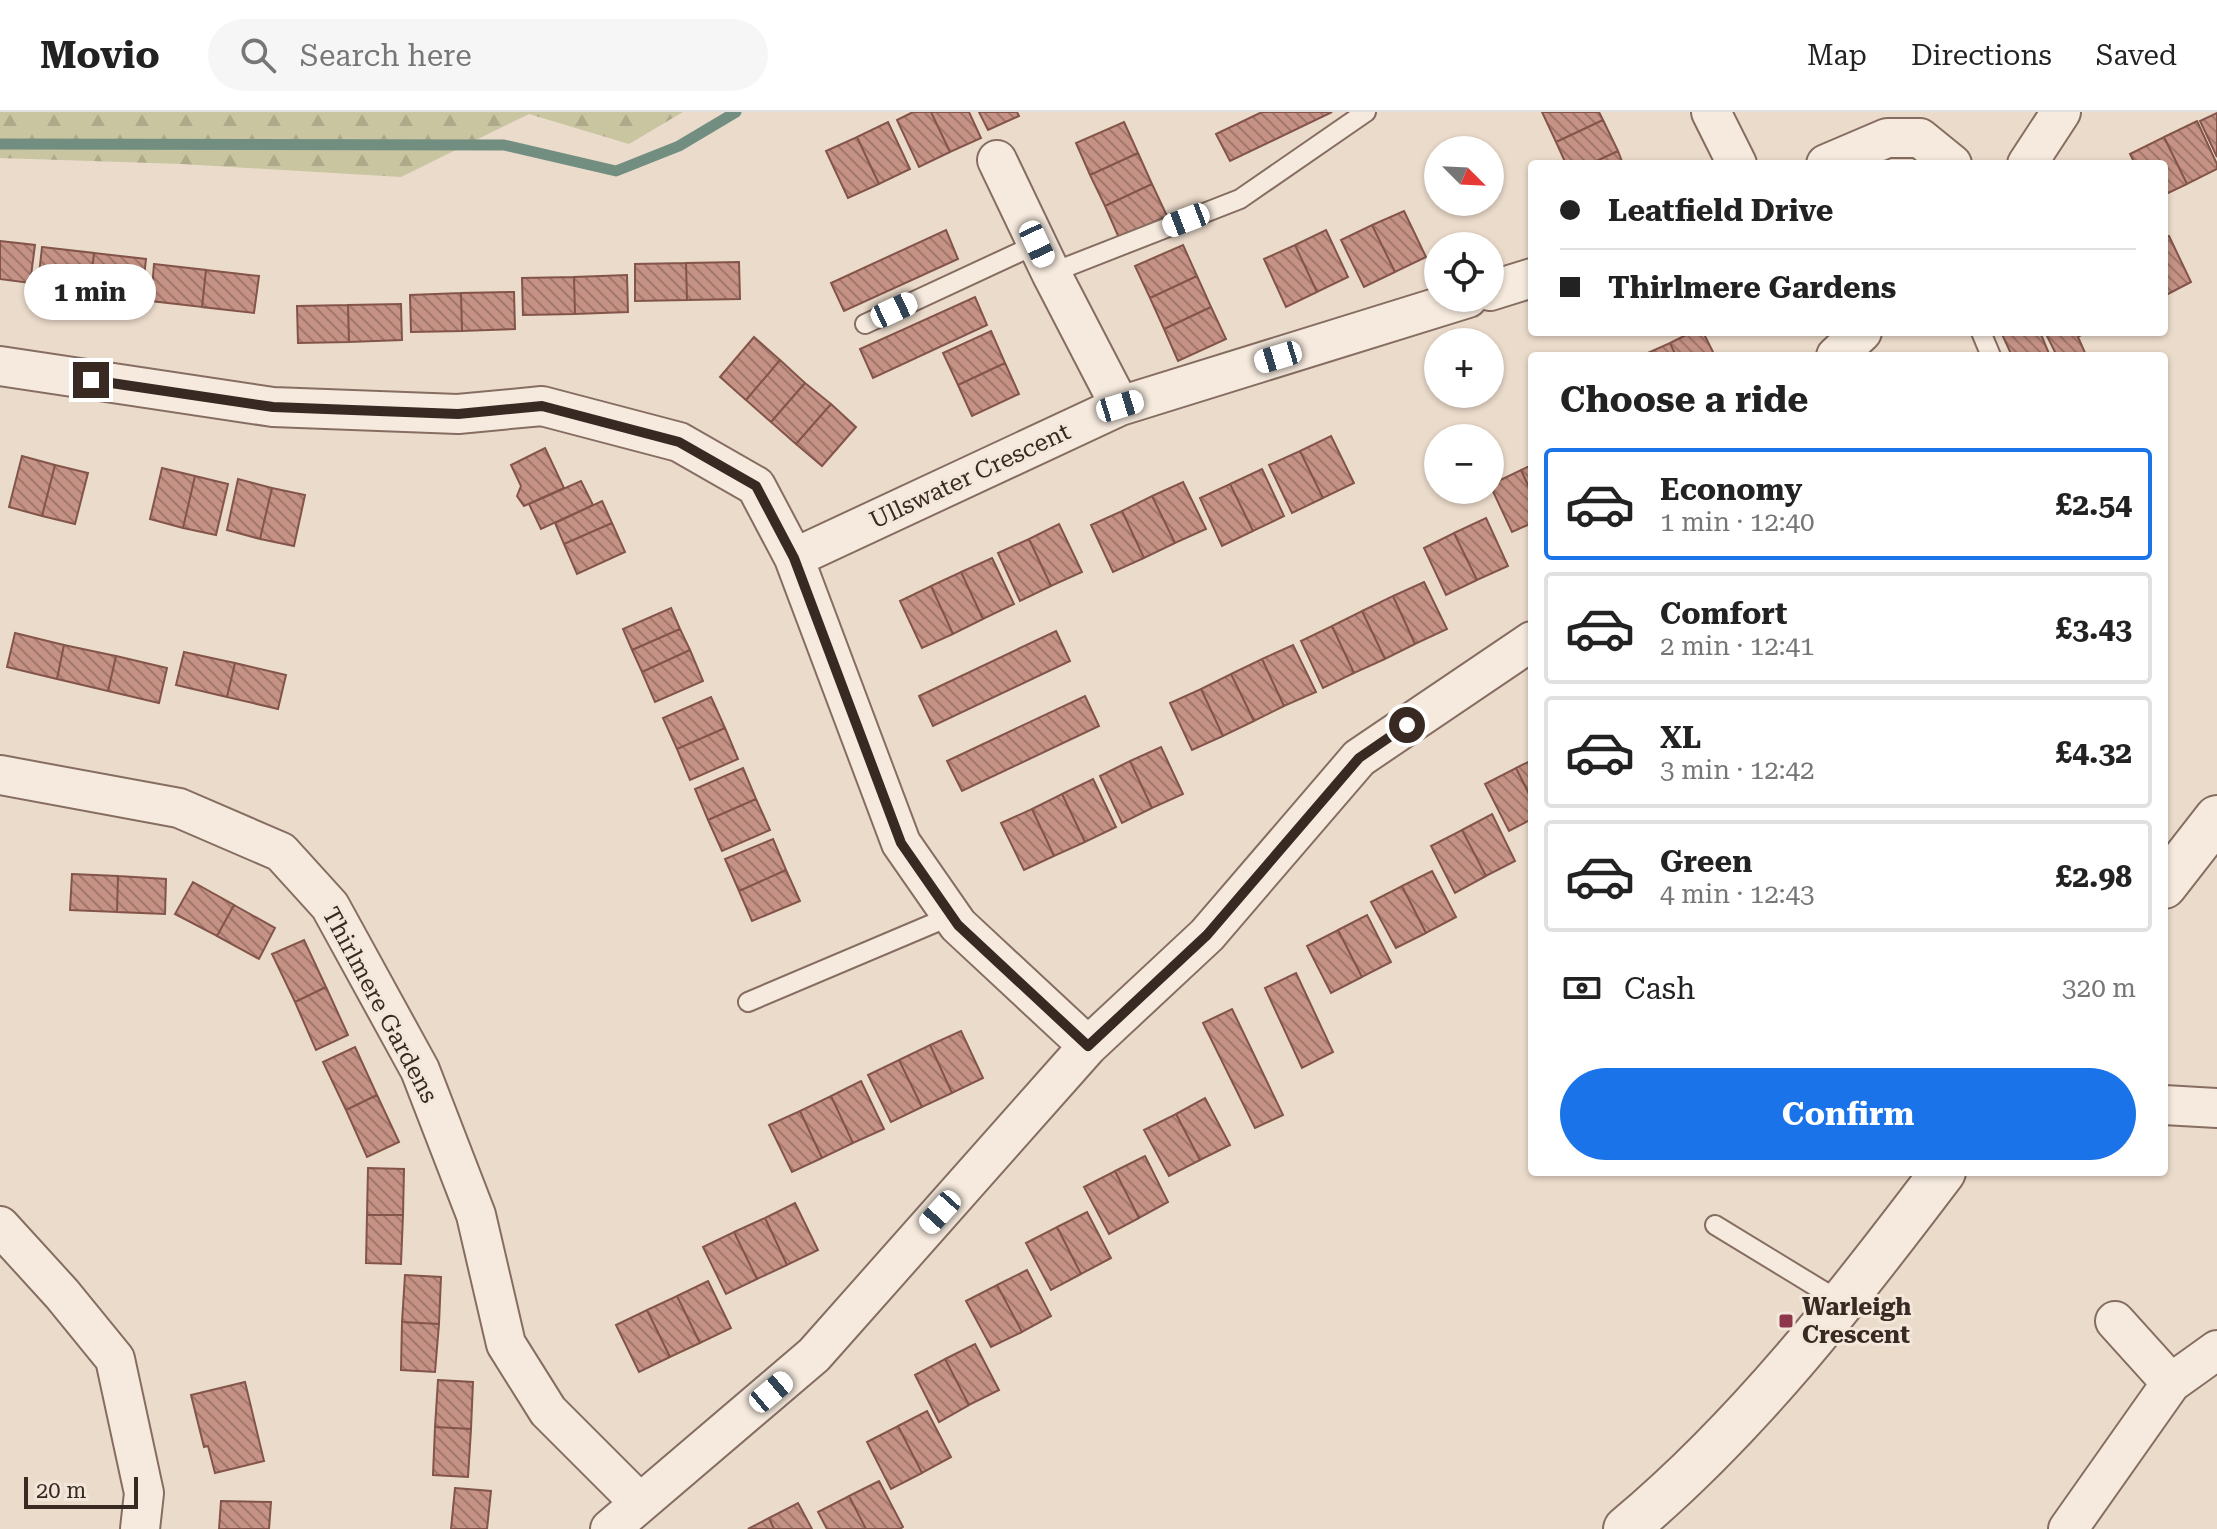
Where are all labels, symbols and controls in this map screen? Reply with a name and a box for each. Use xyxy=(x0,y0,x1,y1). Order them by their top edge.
search box xyxy=(208,19,768,91)
text: Movio xyxy=(40,33,160,77)
icon: search xyxy=(236,33,280,77)
text: Search here xyxy=(300,38,472,73)
text: Map xyxy=(1807,39,1867,72)
text: Directions xyxy=(1911,39,2052,72)
text: Saved xyxy=(2096,39,2177,72)
north arrow xyxy=(1424,136,1504,216)
map controls xyxy=(1424,136,1504,504)
text: Leatfield Drive xyxy=(1608,193,1833,228)
car xyxy=(1159,200,1213,240)
car xyxy=(1016,217,1058,271)
button: locate xyxy=(1424,232,1504,312)
callout: 1 min xyxy=(25,264,157,320)
text: Thirlmere Gardens xyxy=(1608,270,1896,305)
text: 1 min xyxy=(54,277,126,307)
car xyxy=(867,289,921,331)
button: + xyxy=(1424,328,1504,408)
car xyxy=(1252,339,1304,375)
route end xyxy=(73,362,109,398)
text: Choose a ride xyxy=(1560,379,1808,421)
car xyxy=(1094,388,1146,424)
street label: Ullswater Crescent xyxy=(865,417,1075,535)
button: − xyxy=(1424,424,1504,504)
icon: car xyxy=(1564,468,1636,540)
text: Economy xyxy=(1660,472,1802,507)
text: £2.54 xyxy=(2055,487,2132,522)
text: 1 min · 12:40 xyxy=(1660,507,1815,537)
icon: car xyxy=(1564,592,1636,664)
text: Comfort xyxy=(1660,596,1787,631)
text: £3.43 xyxy=(2055,611,2132,646)
text: 2 min · 12:41 xyxy=(1660,631,1815,661)
route start xyxy=(1389,707,1425,743)
icon: car xyxy=(1564,716,1636,788)
text: XL xyxy=(1660,720,1701,755)
text: £4.32 xyxy=(2055,735,2132,770)
text: 3 min · 12:42 xyxy=(1660,755,1815,785)
icon: car xyxy=(1564,840,1636,912)
text: Green xyxy=(1660,844,1752,879)
text: £2.98 xyxy=(2055,859,2132,894)
text: 4 min · 12:43 xyxy=(1660,879,1815,909)
street label: Thirlmere Gardens xyxy=(317,902,443,1108)
icon: cash xyxy=(1560,966,1604,1010)
text: Cash xyxy=(1624,971,1695,1006)
text: 320 m xyxy=(2062,973,2136,1003)
button: Confirm xyxy=(1560,1068,2136,1160)
car xyxy=(915,1186,965,1238)
place label: Warleigh Crescent xyxy=(1802,1293,1911,1349)
marker: Warleigh Crescent xyxy=(1777,1312,1795,1330)
car xyxy=(745,1367,797,1417)
scale bar xyxy=(24,1473,138,1509)
text: 20 m xyxy=(36,1478,86,1503)

